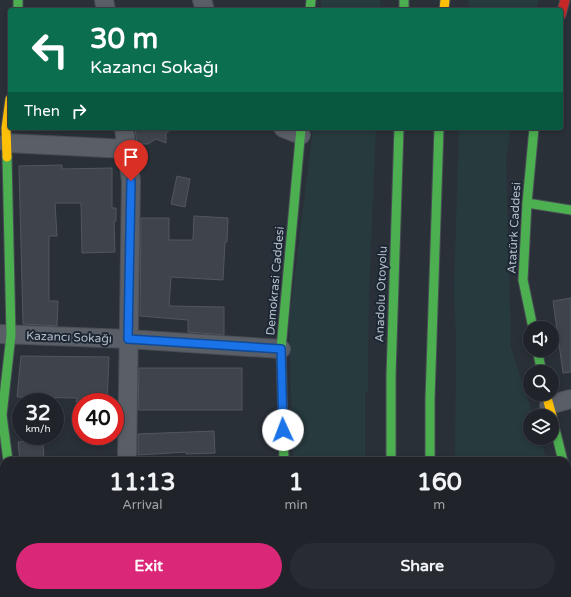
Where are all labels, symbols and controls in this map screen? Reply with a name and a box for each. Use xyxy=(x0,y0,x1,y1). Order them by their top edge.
text: 30 m xyxy=(90,22,158,56)
icon: left xyxy=(24,24,76,76)
text: Kazancı Sokağı xyxy=(90,56,219,78)
icon: right xyxy=(68,100,90,122)
text: Then xyxy=(24,102,60,120)
pin xyxy=(114,140,148,181)
icon: arrive xyxy=(120,146,142,168)
street label: Atatürk Caddesi xyxy=(505,182,523,274)
street label: Demokrasi Caddesi xyxy=(263,226,287,336)
street label: Anadolu Otoyolu xyxy=(372,245,390,343)
map controls xyxy=(523,321,559,445)
button: sound xyxy=(523,321,559,357)
street label: Kazancı Sokağı xyxy=(26,329,112,345)
button: search xyxy=(523,365,559,401)
speed limit sign: 40 xyxy=(72,393,124,445)
text: 32 xyxy=(25,402,51,426)
position arrow xyxy=(262,409,304,451)
button: layers xyxy=(523,409,559,445)
text: km/h xyxy=(25,423,51,435)
text: 11:13 xyxy=(109,468,176,497)
text: 1 xyxy=(289,468,304,497)
text: 160 xyxy=(417,468,462,497)
text: Arrival xyxy=(122,497,162,513)
text: min xyxy=(285,497,308,513)
text: m xyxy=(433,497,445,513)
button: Exit xyxy=(16,543,282,589)
button: Share xyxy=(290,543,555,589)

